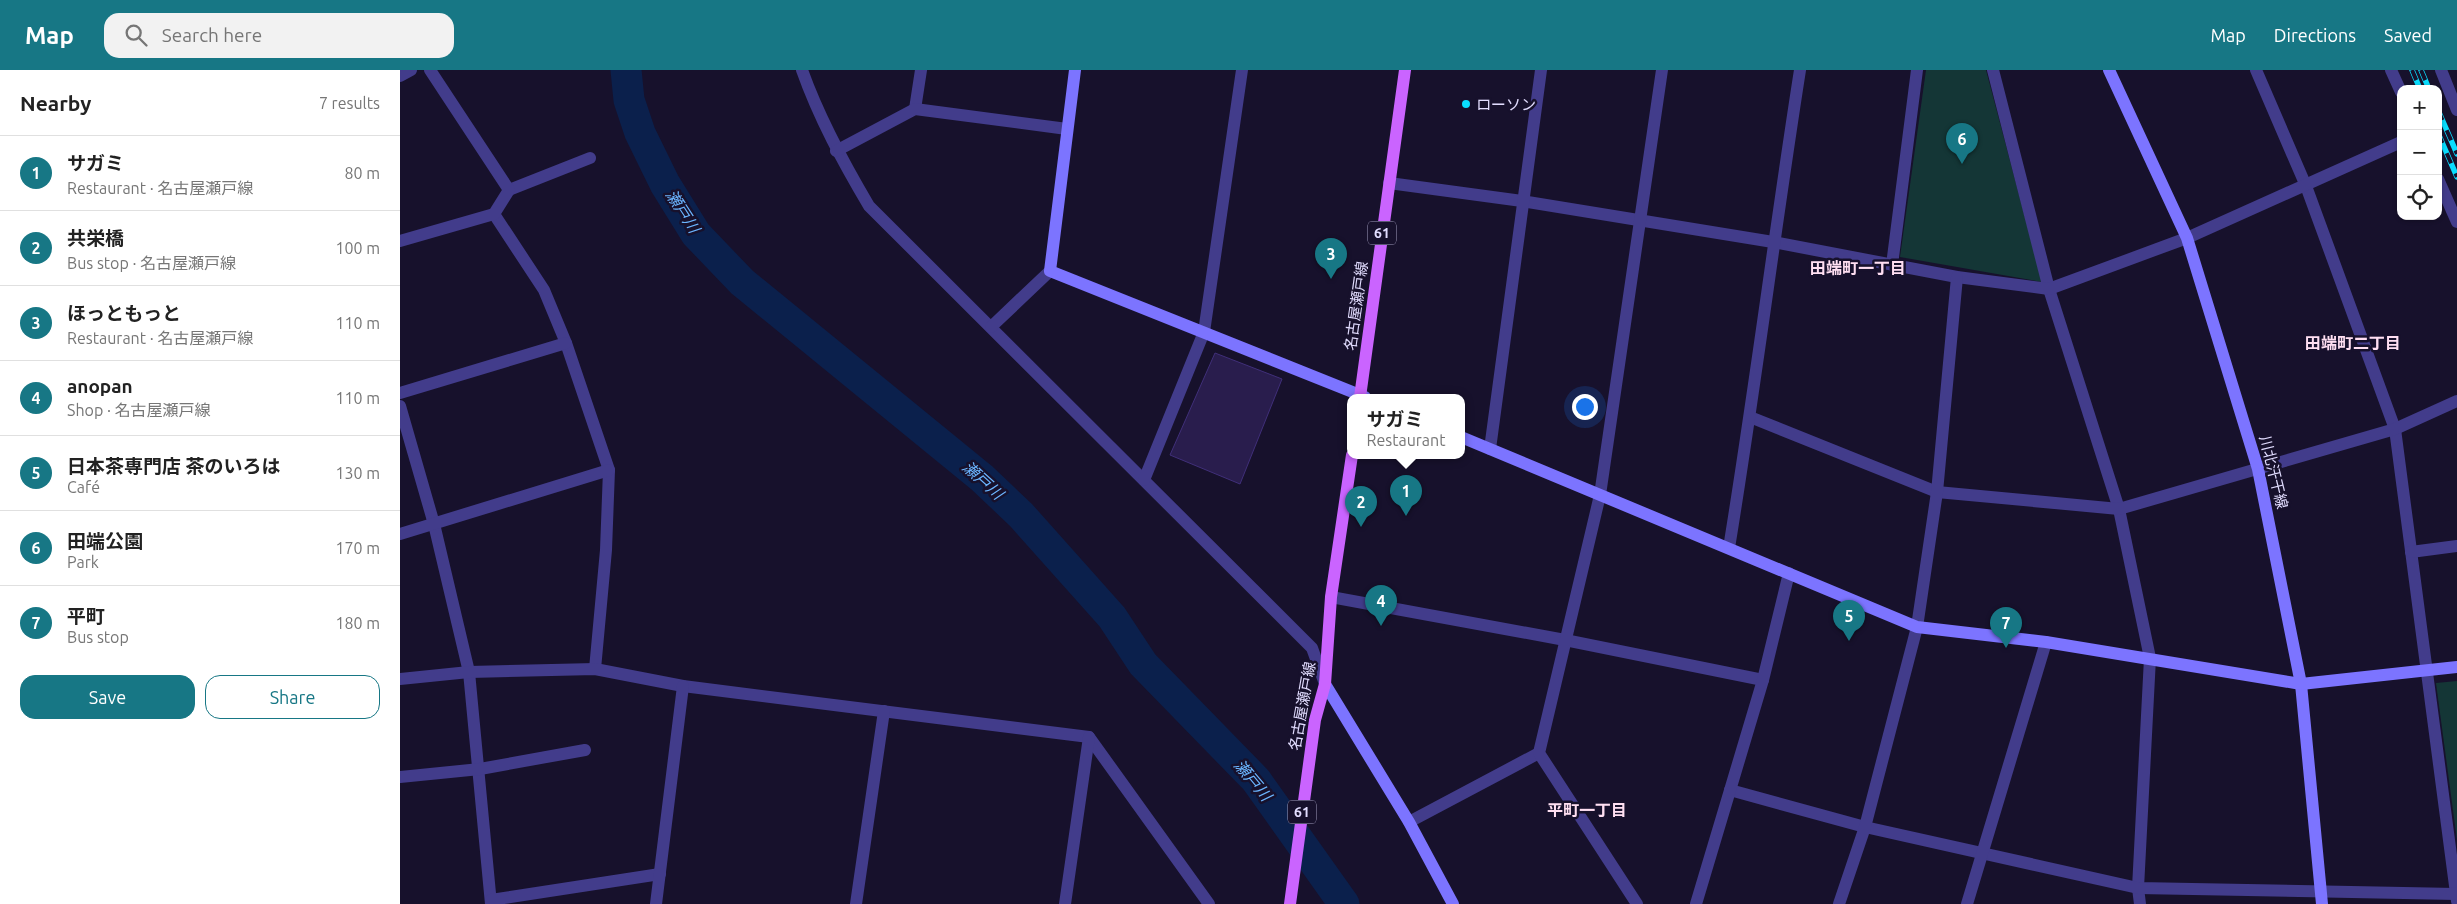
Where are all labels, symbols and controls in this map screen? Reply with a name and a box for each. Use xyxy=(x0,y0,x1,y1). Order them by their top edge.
search box xyxy=(104,13,454,58)
icon: search xyxy=(122,21,150,49)
text: Map xyxy=(25,22,74,49)
text: Search here xyxy=(162,24,262,46)
text: Map xyxy=(2210,25,2246,45)
text: Directions xyxy=(2274,25,2356,45)
text: Saved xyxy=(2384,25,2432,45)
map controls xyxy=(2397,85,2442,220)
button: + xyxy=(2397,85,2442,130)
text: Nearby xyxy=(20,91,91,115)
text: 7 results xyxy=(319,94,380,112)
place label: ローソン xyxy=(1476,96,1536,113)
marker: ローソン xyxy=(1460,98,1472,110)
pin: 6 xyxy=(1946,123,1978,164)
button: − xyxy=(2397,130,2442,175)
text: サガミ xyxy=(67,152,124,174)
text: 1 xyxy=(31,164,41,182)
text: 80 m xyxy=(344,164,380,182)
button: locate xyxy=(2397,175,2442,220)
text: Restaurant · 名古屋瀬戸線 xyxy=(67,179,253,197)
water label: 瀬戸川 xyxy=(662,186,705,238)
road number: 61 xyxy=(1368,222,1396,244)
text: 共栄橋 xyxy=(67,227,124,249)
pin: 3 xyxy=(1315,238,1347,279)
text: 2 xyxy=(31,239,41,257)
text: 100 m xyxy=(335,239,380,257)
text: Bus stop · 名古屋瀬戸線 xyxy=(67,254,236,272)
district label: 田端町一丁目 xyxy=(1810,259,1906,277)
street label: 名古屋瀬戸線 xyxy=(1341,260,1371,352)
text: ほっともっと xyxy=(67,302,181,324)
text: 3 xyxy=(31,314,41,332)
text: 110 m xyxy=(335,314,380,332)
text: Restaurant · 名古屋瀬戸線 xyxy=(67,329,253,347)
district label: 田端町二丁目 xyxy=(2305,334,2401,352)
text: anopan xyxy=(67,375,133,397)
text: 4 xyxy=(31,389,41,407)
text: 110 m xyxy=(335,389,380,407)
popup xyxy=(1347,394,1465,459)
your location xyxy=(1572,394,1598,420)
text: Shop · 名古屋瀬戸線 xyxy=(67,401,211,419)
text: サガミ xyxy=(1366,408,1424,430)
text: Restaurant xyxy=(1366,431,1446,449)
street label: 川北汗干線 xyxy=(2257,434,2291,510)
text: 日本茶専門店 茶のいろは xyxy=(67,455,281,477)
water label: 瀬戸川 xyxy=(959,457,1008,504)
text: 5 xyxy=(31,464,41,482)
text: 130 m xyxy=(335,464,380,482)
pin: 1 xyxy=(1390,475,1422,516)
text: Café xyxy=(67,478,100,496)
pin: 2 xyxy=(1345,486,1377,527)
text: 田端公園 xyxy=(67,530,143,552)
text: 6 xyxy=(31,539,41,557)
text: 170 m xyxy=(335,539,380,557)
text: Park xyxy=(67,553,99,571)
pin: 4 xyxy=(1365,585,1397,626)
pin: 5 xyxy=(1833,600,1865,641)
text: 平町 xyxy=(67,605,105,627)
pin: 7 xyxy=(1990,607,2022,648)
text: 7 xyxy=(31,614,41,632)
text: 180 m xyxy=(335,614,380,632)
text: Bus stop xyxy=(67,628,129,646)
street label: 名古屋瀬戸線 xyxy=(1286,660,1318,752)
button: Save xyxy=(20,675,195,719)
button: Share xyxy=(205,675,380,719)
water label: 瀬戸川 xyxy=(1231,756,1277,806)
road number: 61 xyxy=(1288,800,1316,824)
district label: 平町一丁目 xyxy=(1547,801,1627,819)

